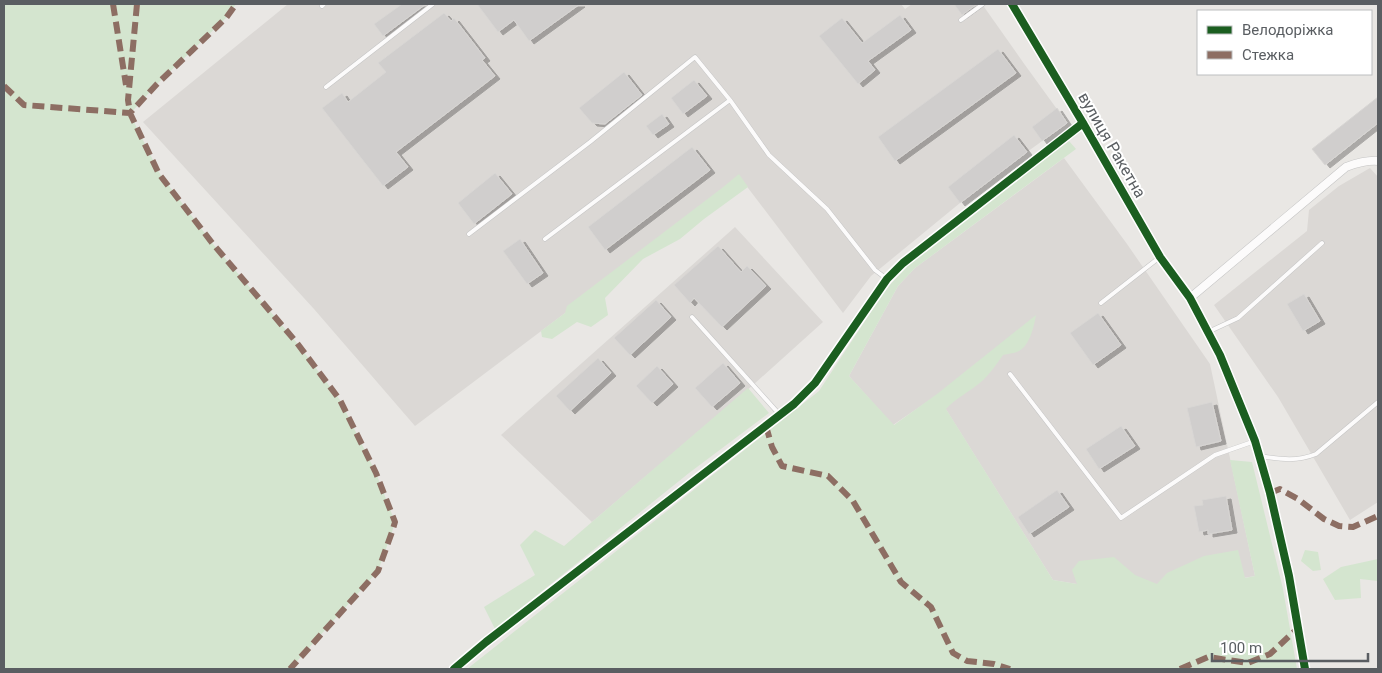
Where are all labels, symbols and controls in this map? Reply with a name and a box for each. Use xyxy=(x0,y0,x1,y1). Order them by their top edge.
legend xyxy=(1197,10,1372,75)
text: Велодоріжка xyxy=(1242,21,1333,39)
text: Стежка xyxy=(1242,46,1294,64)
street label: вулиця Ракетна xyxy=(1074,89,1150,201)
scale bar xyxy=(1212,630,1368,662)
text: 100 m xyxy=(1220,639,1262,657)

